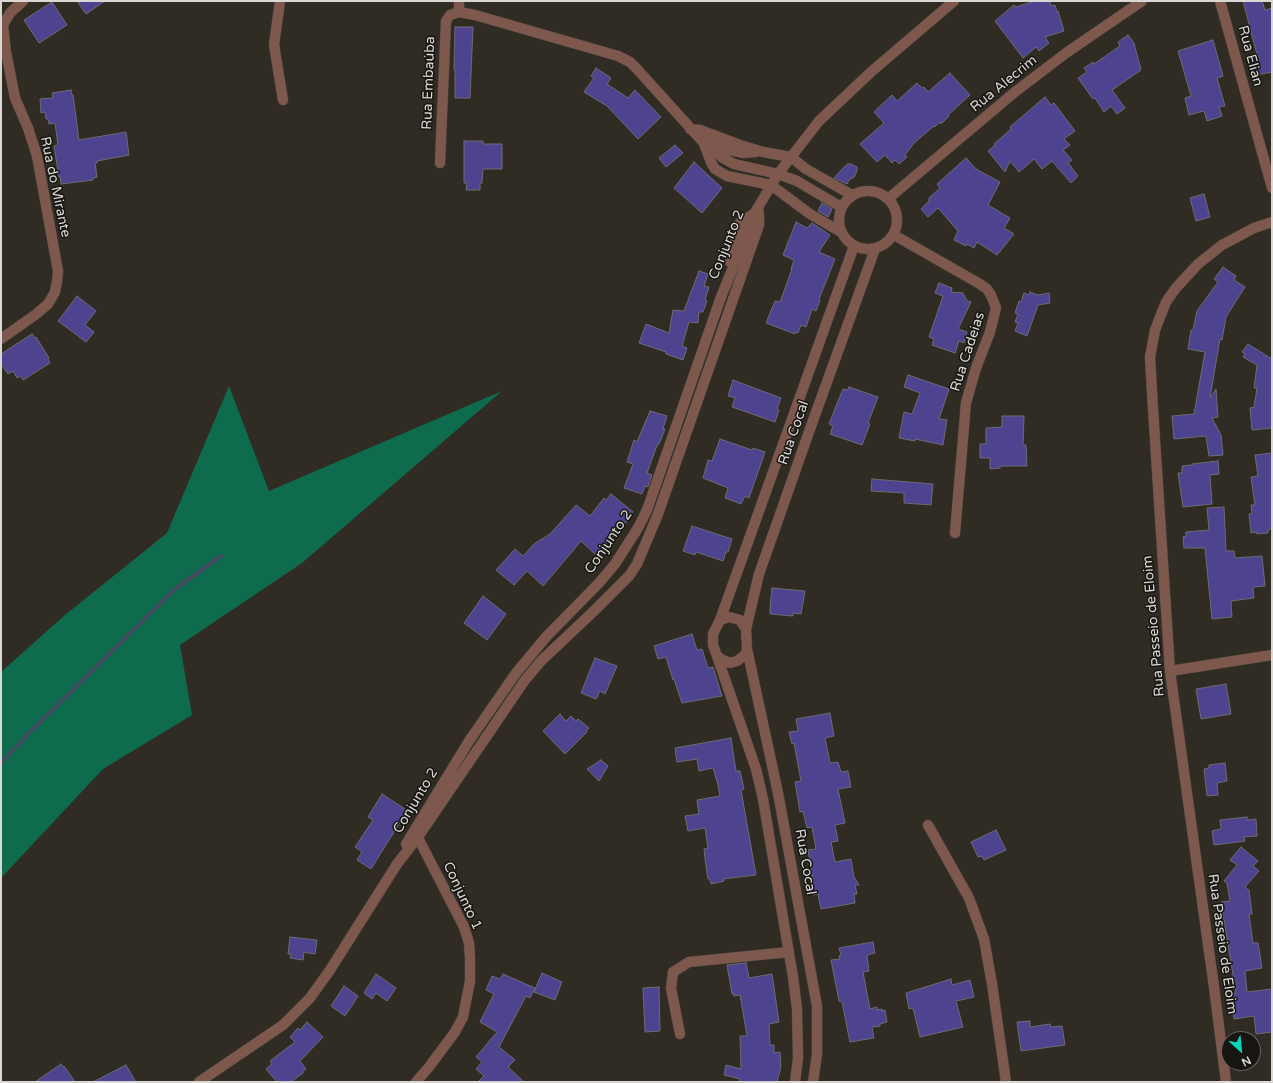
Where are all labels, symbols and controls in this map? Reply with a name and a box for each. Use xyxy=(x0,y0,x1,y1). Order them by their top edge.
street label: Rua Elian xyxy=(1234,24,1266,88)
street label: Rua Embaúba xyxy=(419,36,439,130)
street label: Rua Alecrim xyxy=(967,52,1041,116)
street label: Rua do Mirante xyxy=(36,135,74,239)
street label: Conjunto 2 xyxy=(706,208,748,282)
street label: Rua Cadeias xyxy=(947,310,989,394)
street label: Rua Cocal xyxy=(775,399,813,467)
street label: Conjunto 2 xyxy=(582,507,636,577)
street label: Rua Passeio de Eloim xyxy=(1139,555,1169,697)
street label: Conjunto 2 xyxy=(390,765,442,837)
street label: Rua Cocal xyxy=(791,828,819,896)
street label: Conjunto 1 xyxy=(439,859,485,933)
street label: Rua Passeio de Eloim xyxy=(1204,873,1240,1015)
north arrow xyxy=(1221,1031,1261,1071)
text: N xyxy=(1239,1053,1253,1069)

